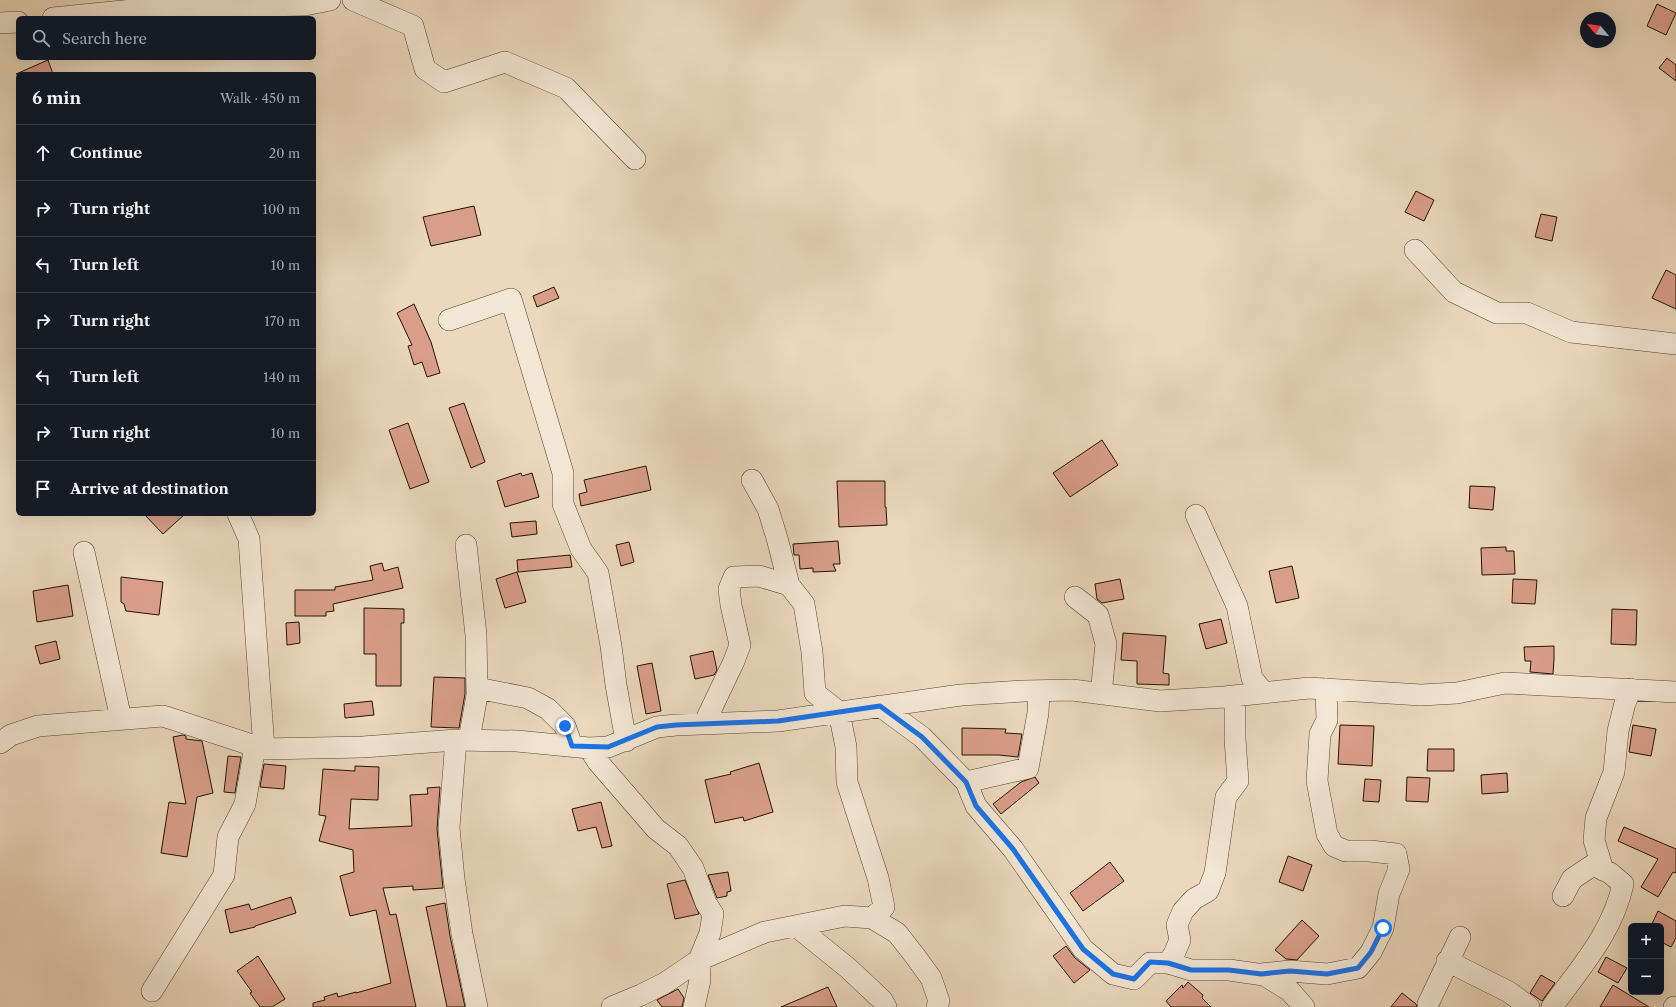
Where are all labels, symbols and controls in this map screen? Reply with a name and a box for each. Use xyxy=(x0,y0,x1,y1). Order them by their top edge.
north arrow xyxy=(1580,12,1616,48)
search box xyxy=(16,16,316,60)
icon: search xyxy=(30,27,52,49)
text: Search here xyxy=(62,29,147,48)
text: 6 min xyxy=(32,88,81,108)
text: Walk · 450 m xyxy=(220,90,300,106)
icon: ahead xyxy=(32,142,54,164)
text: Continue xyxy=(70,143,142,162)
text: 20 m xyxy=(269,145,300,161)
icon: right xyxy=(32,198,54,220)
text: Turn right xyxy=(70,199,150,218)
text: 100 m xyxy=(262,201,300,217)
icon: left xyxy=(32,254,54,276)
text: Turn left xyxy=(70,255,139,274)
text: 10 m xyxy=(271,257,300,273)
icon: right xyxy=(32,310,54,332)
text: Turn right xyxy=(70,311,150,330)
text: 170 m xyxy=(264,313,300,329)
icon: left xyxy=(32,366,54,388)
text: Turn left xyxy=(70,367,139,386)
text: 140 m xyxy=(263,369,300,385)
icon: right xyxy=(32,422,54,444)
text: Turn right xyxy=(70,423,150,442)
text: 10 m xyxy=(271,425,300,441)
icon: arrive xyxy=(32,478,54,500)
text: Arrive at destination xyxy=(70,479,229,498)
route end xyxy=(556,717,574,735)
route start xyxy=(1374,919,1392,937)
map controls xyxy=(1628,923,1664,995)
button: + xyxy=(1628,923,1664,959)
button: − xyxy=(1628,959,1664,995)

